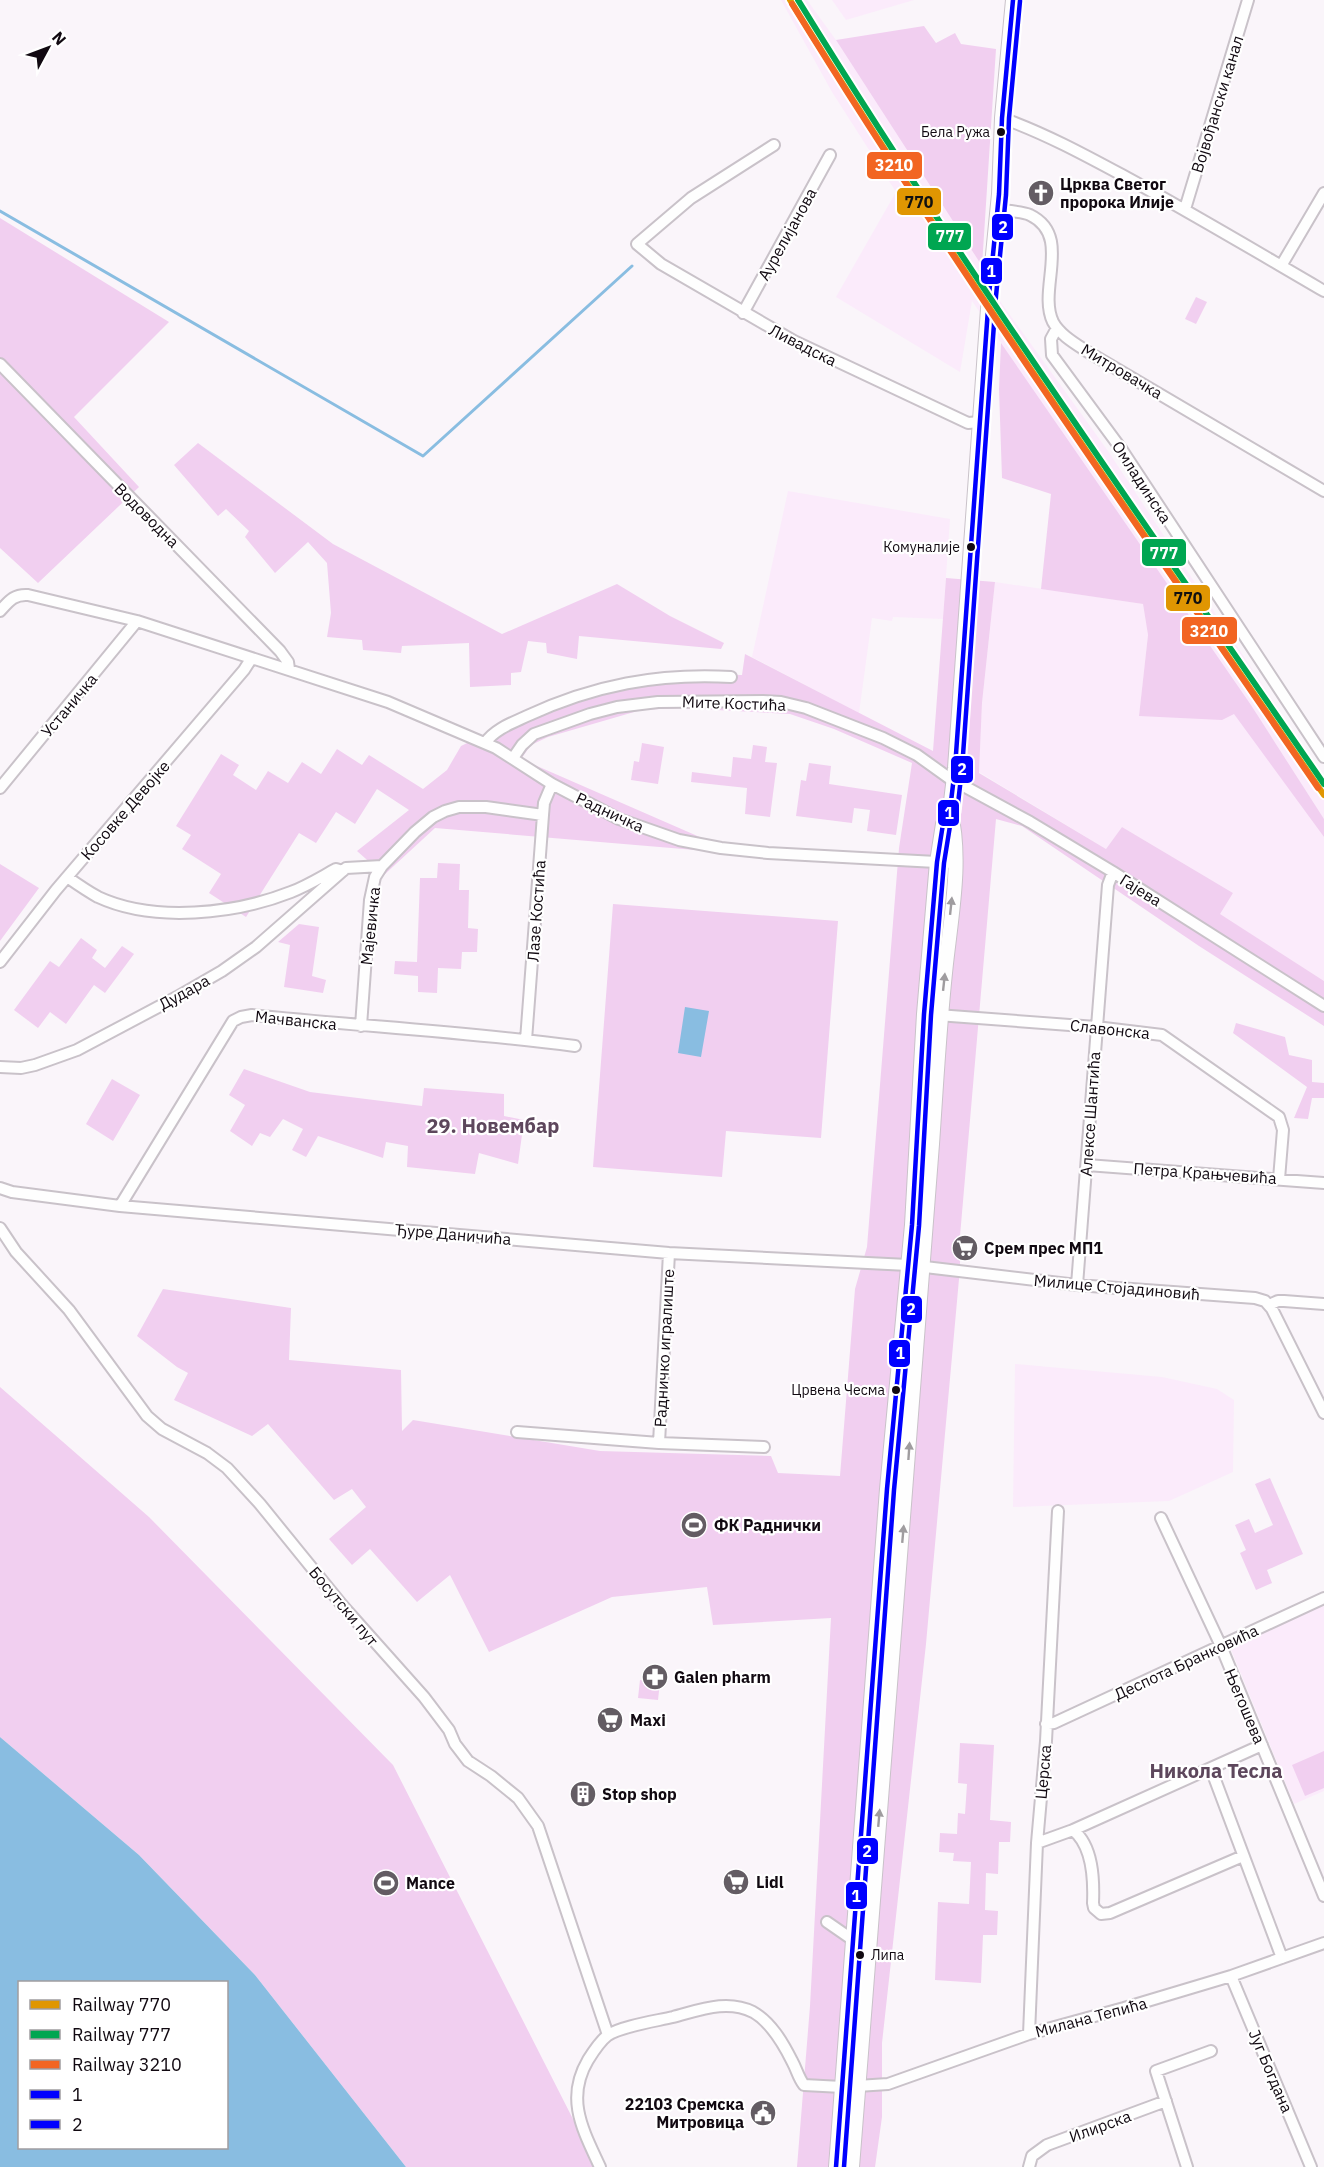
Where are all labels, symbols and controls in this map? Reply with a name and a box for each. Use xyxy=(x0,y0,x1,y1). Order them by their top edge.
north arrow xyxy=(18,18,78,78)
text: N xyxy=(48,27,71,49)
street label: Војвођански канал xyxy=(1187,33,1247,175)
place label: Бела Ружа xyxy=(921,123,991,141)
marker: Бела Ружа xyxy=(995,126,1007,138)
line badge: 3210 xyxy=(866,151,923,180)
text: 3210 xyxy=(875,155,914,175)
place label: Црква Светог пророка Илије xyxy=(1060,174,1174,212)
church icon: Црква Светог пророка Илије xyxy=(1026,178,1056,208)
street label: Аурелијанова xyxy=(753,184,821,284)
line badge: 770 xyxy=(896,187,942,216)
text: 770 xyxy=(905,192,934,212)
line badge: 2 xyxy=(991,213,1014,241)
text: 2 xyxy=(998,217,1008,237)
line badge: 777 xyxy=(927,222,972,251)
text: 777 xyxy=(936,226,964,246)
line badge: 1 xyxy=(980,257,1003,285)
text: 1 xyxy=(986,261,996,281)
street label: Ливадска xyxy=(766,320,840,371)
street label: Митровачка xyxy=(1078,339,1167,403)
street label: Омладинска xyxy=(1108,437,1176,527)
street label: Водоводна xyxy=(110,478,184,552)
place label: Комуналије xyxy=(883,538,960,556)
line badge: 777 xyxy=(1141,538,1187,567)
marker: Комуналије xyxy=(965,541,977,553)
text: 777 xyxy=(1150,543,1178,563)
line badge: 770 xyxy=(1165,584,1211,612)
text: 770 xyxy=(1174,588,1203,608)
line badge: 3210 xyxy=(1181,616,1238,645)
text: 3210 xyxy=(1190,621,1229,641)
street label: Устаничка xyxy=(37,669,102,741)
street label: Мите Костића xyxy=(682,691,787,715)
line badge: 2 xyxy=(950,755,974,784)
street label: Косовке Девојке xyxy=(76,756,174,864)
text: 2 xyxy=(957,759,967,779)
street label: Радничка xyxy=(573,788,648,837)
line badge: 1 xyxy=(937,799,960,827)
text: 1 xyxy=(944,803,954,823)
street label: Лазе Костића xyxy=(522,859,550,963)
street label: Гајева xyxy=(1116,870,1166,911)
street label: Мајевичка xyxy=(356,885,384,966)
one-way arrow xyxy=(946,896,956,915)
street label: Дудара xyxy=(155,970,213,1014)
one-way arrow xyxy=(939,972,949,991)
street label: Мачванска xyxy=(254,1006,338,1034)
street label: Славонска xyxy=(1069,1015,1151,1043)
street label: Алексе Шантића xyxy=(1076,1050,1104,1177)
district label: 29. Новембар xyxy=(427,1112,559,1139)
street label: Петра Крањчевића xyxy=(1133,1158,1278,1188)
street label: Ђуре Даничића xyxy=(394,1219,513,1249)
supermarket icon: Срем прес МП1 xyxy=(950,1233,980,1263)
place label: Срем прес МП1 xyxy=(984,1238,1103,1258)
street label: Радничко игралиште xyxy=(650,1268,678,1428)
street label: Милице Стојадиновић xyxy=(1033,1270,1201,1304)
line badge: 2 xyxy=(900,1295,923,1324)
text: 2 xyxy=(906,1299,916,1319)
line badge: 1 xyxy=(888,1339,911,1368)
text: 1 xyxy=(895,1343,905,1363)
place label: Црвена Чесма xyxy=(791,1381,886,1399)
marker: Црвена Чесма xyxy=(890,1384,902,1396)
one-way arrow xyxy=(904,1441,914,1460)
sports icon: ФК Раднички xyxy=(679,1510,709,1540)
place label: ФК Раднички xyxy=(714,1515,821,1535)
one-way arrow xyxy=(898,1525,908,1544)
street label: Босутски пут xyxy=(305,1562,383,1650)
street label: Деспота Бранковића xyxy=(1111,1620,1262,1704)
pharmacy icon: Galen pharm xyxy=(640,1662,670,1692)
street label: Његошева xyxy=(1220,1665,1270,1747)
place label: Galen pharm xyxy=(674,1667,771,1687)
supermarket icon: Maxi xyxy=(595,1705,625,1735)
place label: Maxi xyxy=(630,1710,666,1730)
street label: Церска xyxy=(1031,1743,1055,1800)
district label: Никола Тесла xyxy=(1149,1757,1283,1784)
building icon: Stop shop xyxy=(568,1779,598,1809)
place label: Stop shop xyxy=(602,1784,677,1804)
one-way arrow xyxy=(874,1808,884,1827)
line badge: 2 xyxy=(856,1837,879,1865)
text: 2 xyxy=(862,1841,872,1861)
supermarket icon: Lidl xyxy=(721,1867,751,1897)
sports icon: Mance xyxy=(371,1868,401,1898)
place label: Lidl xyxy=(756,1872,784,1892)
place label: Mance xyxy=(406,1873,455,1893)
line badge: 1 xyxy=(845,1881,868,1910)
text: 1 xyxy=(851,1886,861,1906)
place label: Липа xyxy=(871,1946,905,1964)
marker: Липа xyxy=(854,1949,866,1961)
legend xyxy=(18,1981,228,2149)
street label: Милана Тепића xyxy=(1033,1992,1149,2042)
text: Railway 770 xyxy=(72,1993,171,2016)
text: Railway 777 xyxy=(72,2023,171,2046)
street label: Југ Богдана xyxy=(1245,2026,1298,2116)
text: Railway 3210 xyxy=(72,2053,182,2076)
text: 1 xyxy=(72,2083,83,2106)
place label: 22103 Сремска Митровица xyxy=(625,2094,744,2132)
public building icon: 22103 Сремска Митровица xyxy=(748,2098,778,2128)
street label: Илирска xyxy=(1066,2105,1134,2146)
text: 2 xyxy=(72,2113,83,2136)

